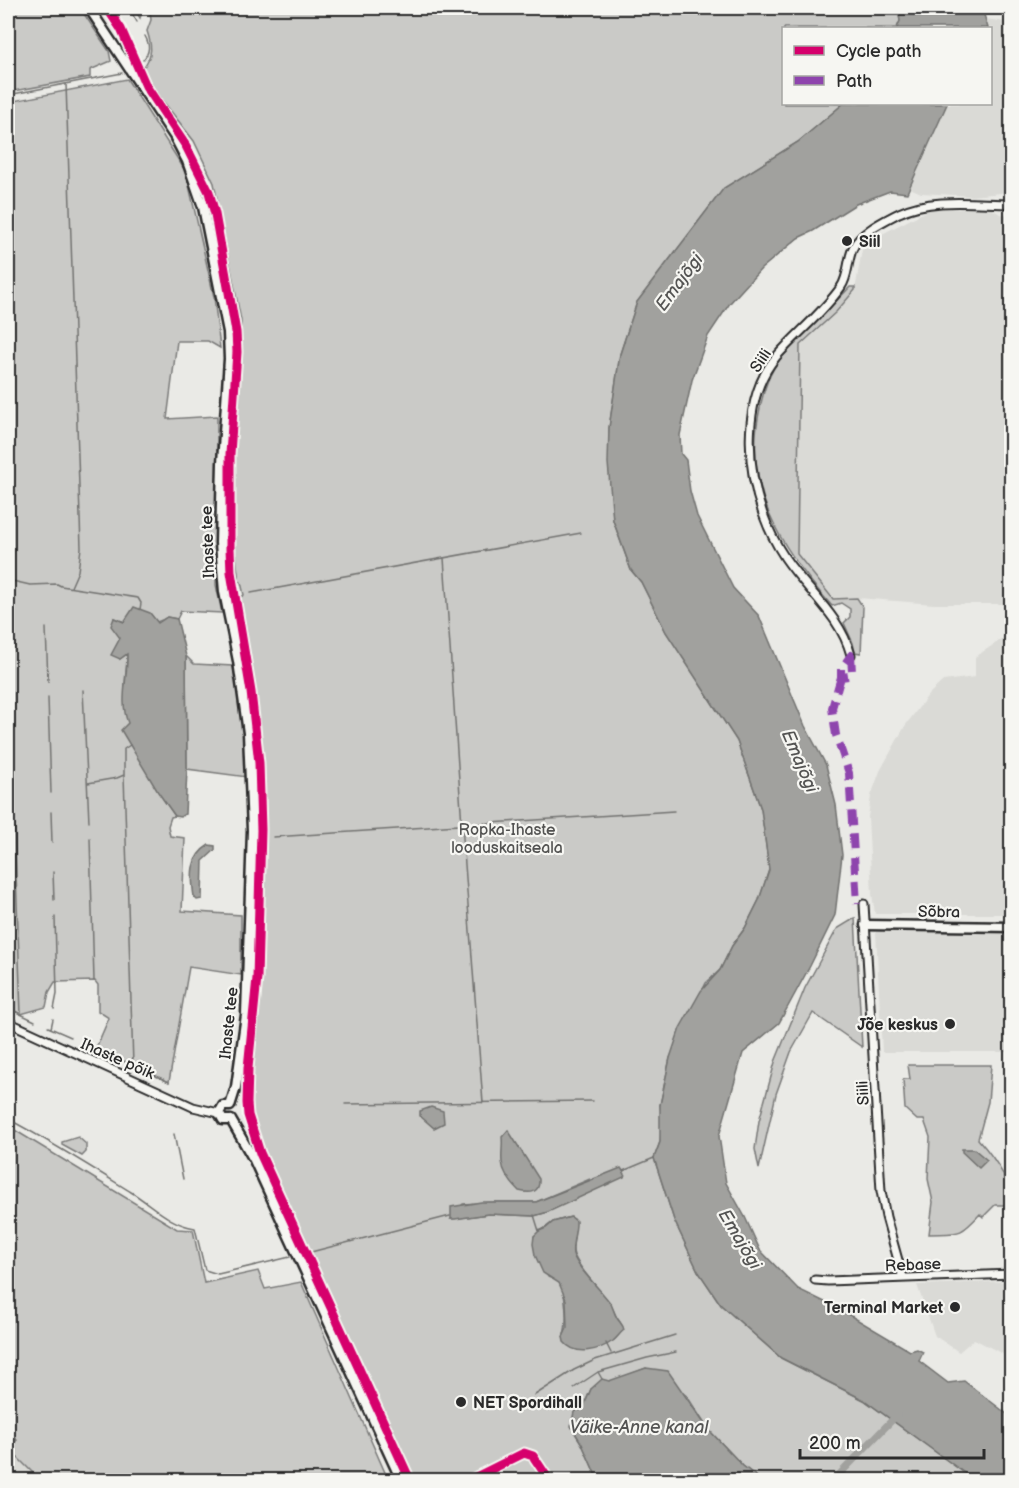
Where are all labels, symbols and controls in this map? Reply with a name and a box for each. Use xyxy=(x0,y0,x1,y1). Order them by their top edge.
legend xyxy=(782,27,992,105)
text: Cycle path xyxy=(836,41,922,62)
text: Path xyxy=(836,71,872,92)
place label: Siil xyxy=(859,233,881,252)
marker: Siil xyxy=(840,234,854,248)
water label: Emajõgi xyxy=(651,249,708,315)
street label: Siili xyxy=(747,345,776,376)
street label: Ihaste tee xyxy=(198,505,219,578)
water label: Emajõgi xyxy=(777,727,822,797)
park label: Ropka-Ihaste looduskaitseala xyxy=(451,821,563,858)
street label: Sõbra xyxy=(918,903,960,922)
street label: Ihaste tee xyxy=(216,986,243,1060)
place label: Jõe keskus xyxy=(857,1016,938,1035)
marker: Jõe keskus xyxy=(943,1017,957,1031)
street label: Ihaste põik xyxy=(77,1035,157,1084)
street label: Siili xyxy=(853,1080,874,1106)
water label: Emajõgi xyxy=(714,1206,766,1274)
street label: Rebase xyxy=(885,1255,942,1276)
place label: Terminal Market xyxy=(824,1299,944,1318)
marker: Terminal Market xyxy=(948,1300,962,1314)
place label: NET Spordihall xyxy=(473,1394,582,1413)
marker: NET Spordihall xyxy=(454,1395,468,1409)
water label: Väike-Anne kanal xyxy=(569,1417,709,1438)
scale bar xyxy=(800,1422,984,1460)
text: 200 m xyxy=(809,1433,861,1454)

